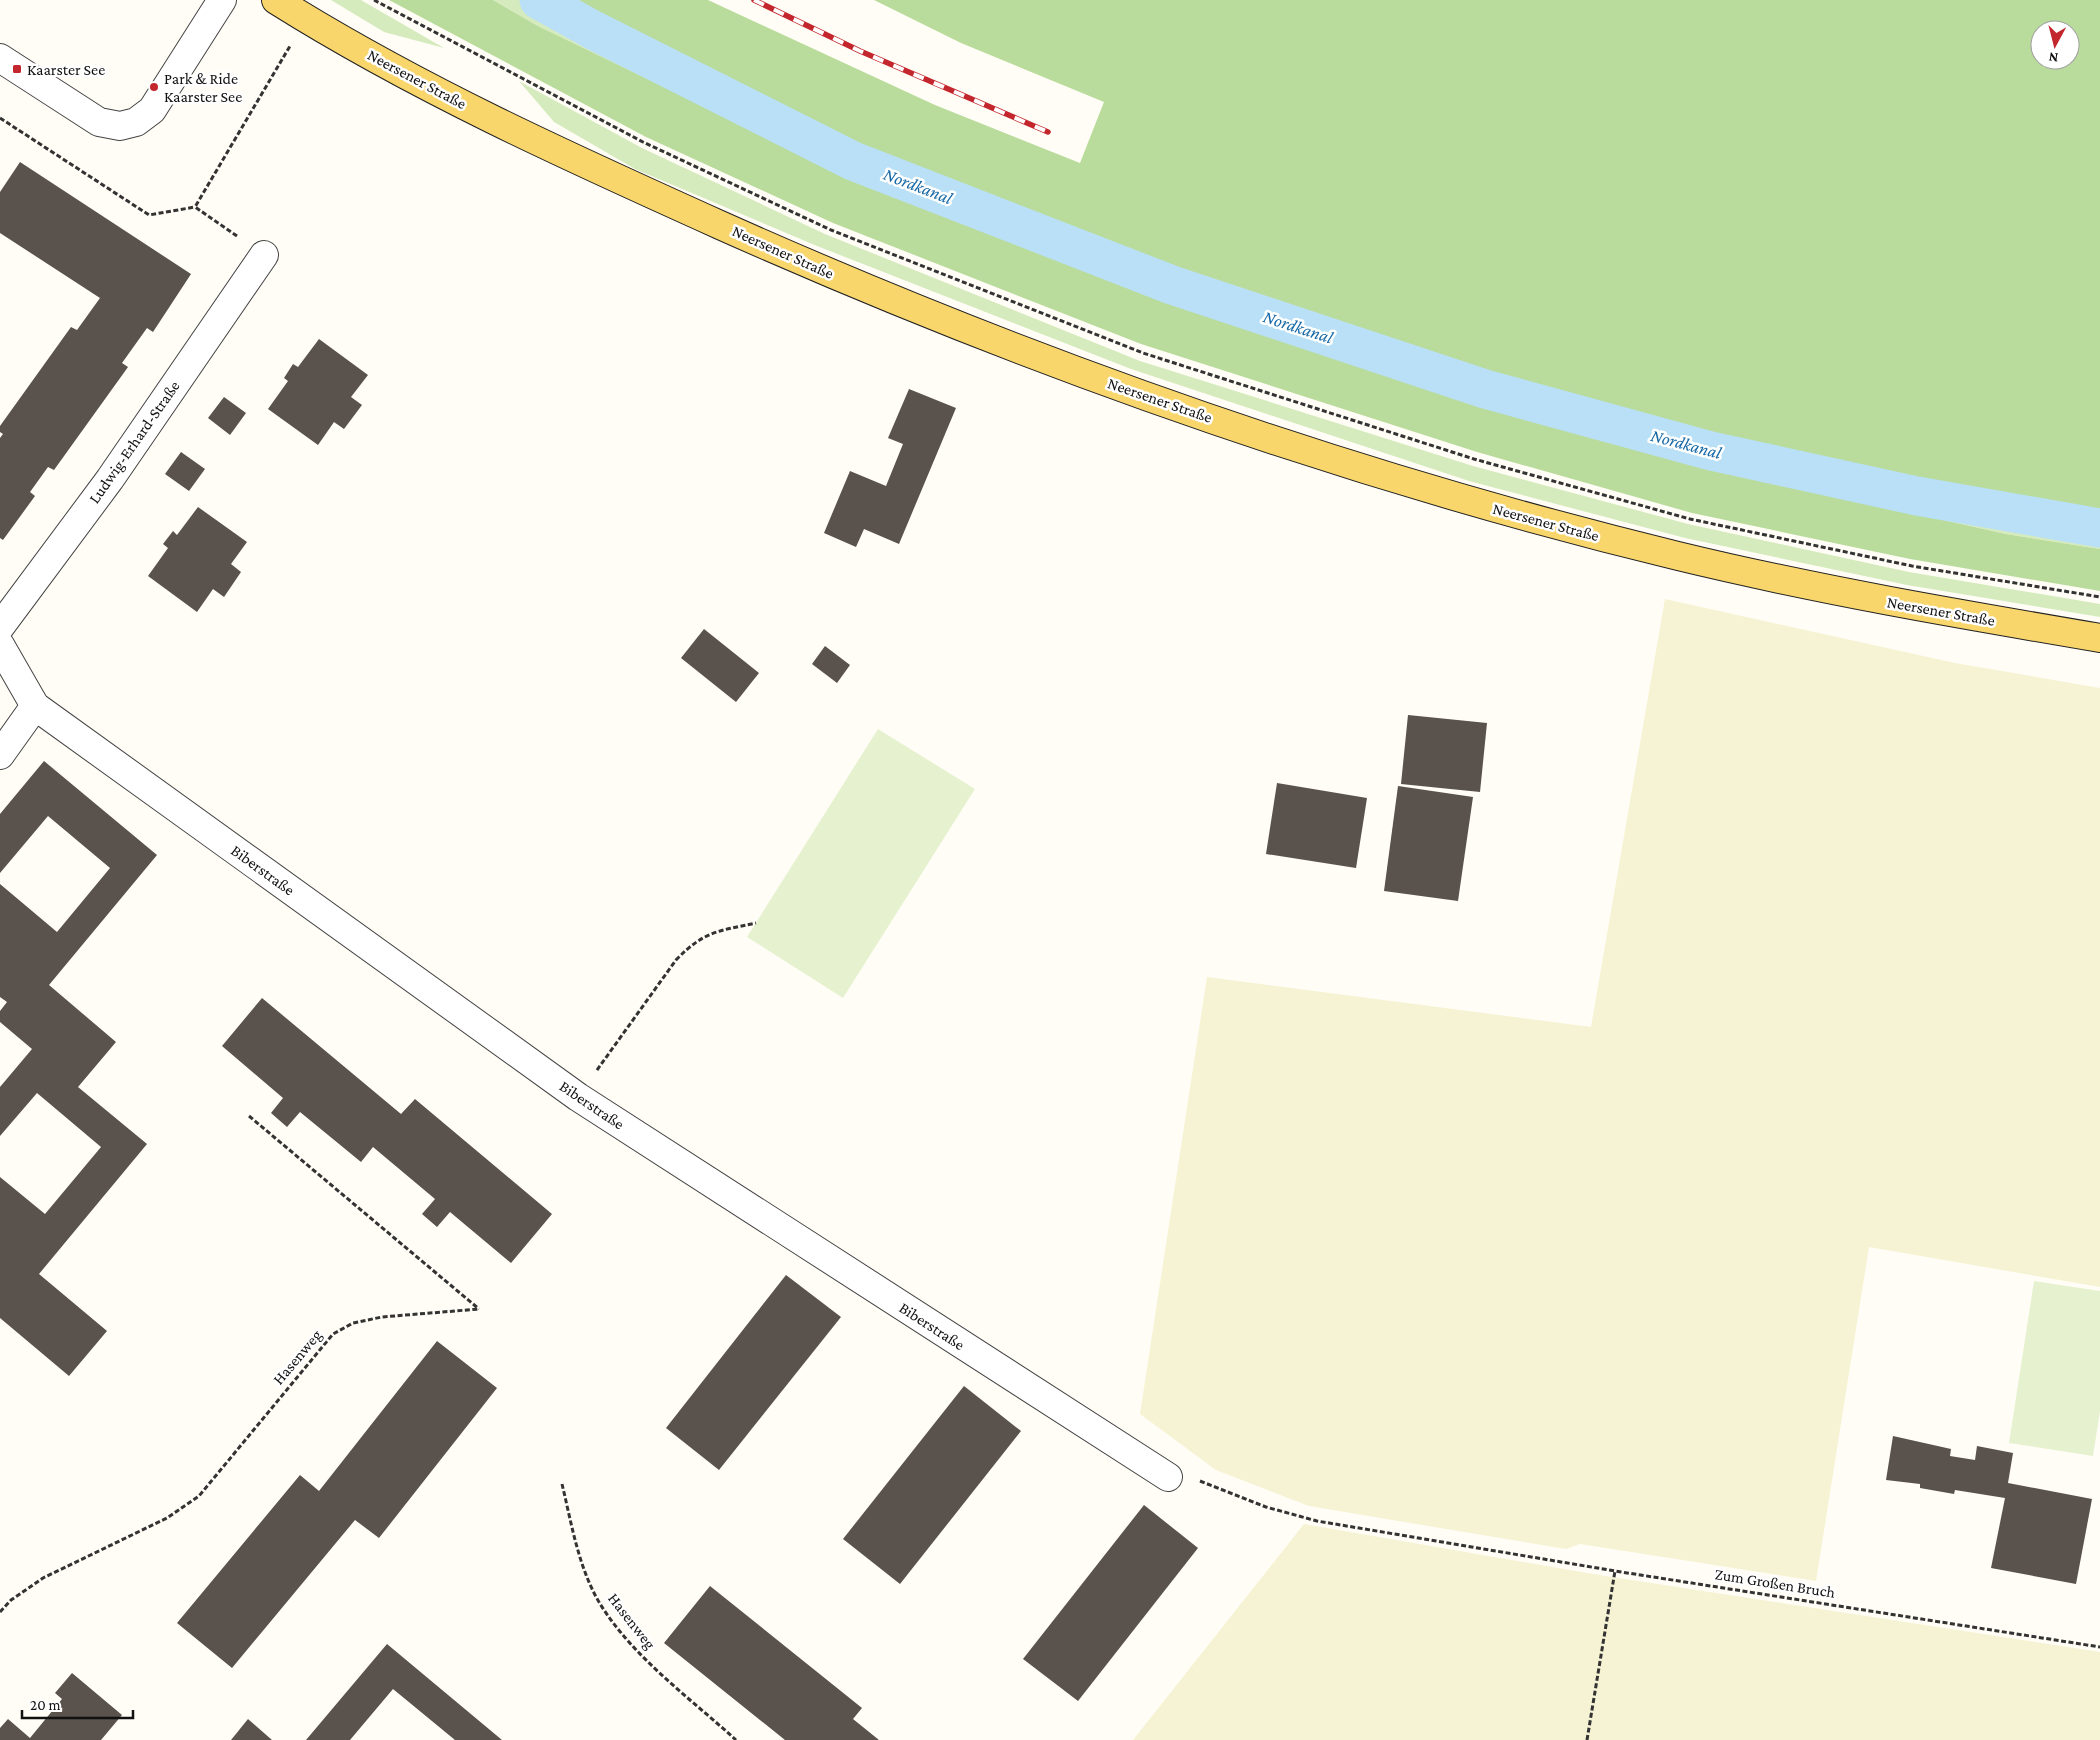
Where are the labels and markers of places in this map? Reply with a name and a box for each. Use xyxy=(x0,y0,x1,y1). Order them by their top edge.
place label: Kaarster See xyxy=(27,61,105,78)
marker: Kaarster See xyxy=(11,63,23,75)
place label: Park & Ride Kaarster See xyxy=(164,70,242,105)
marker: Park & Ride Kaarster See xyxy=(148,81,160,93)

